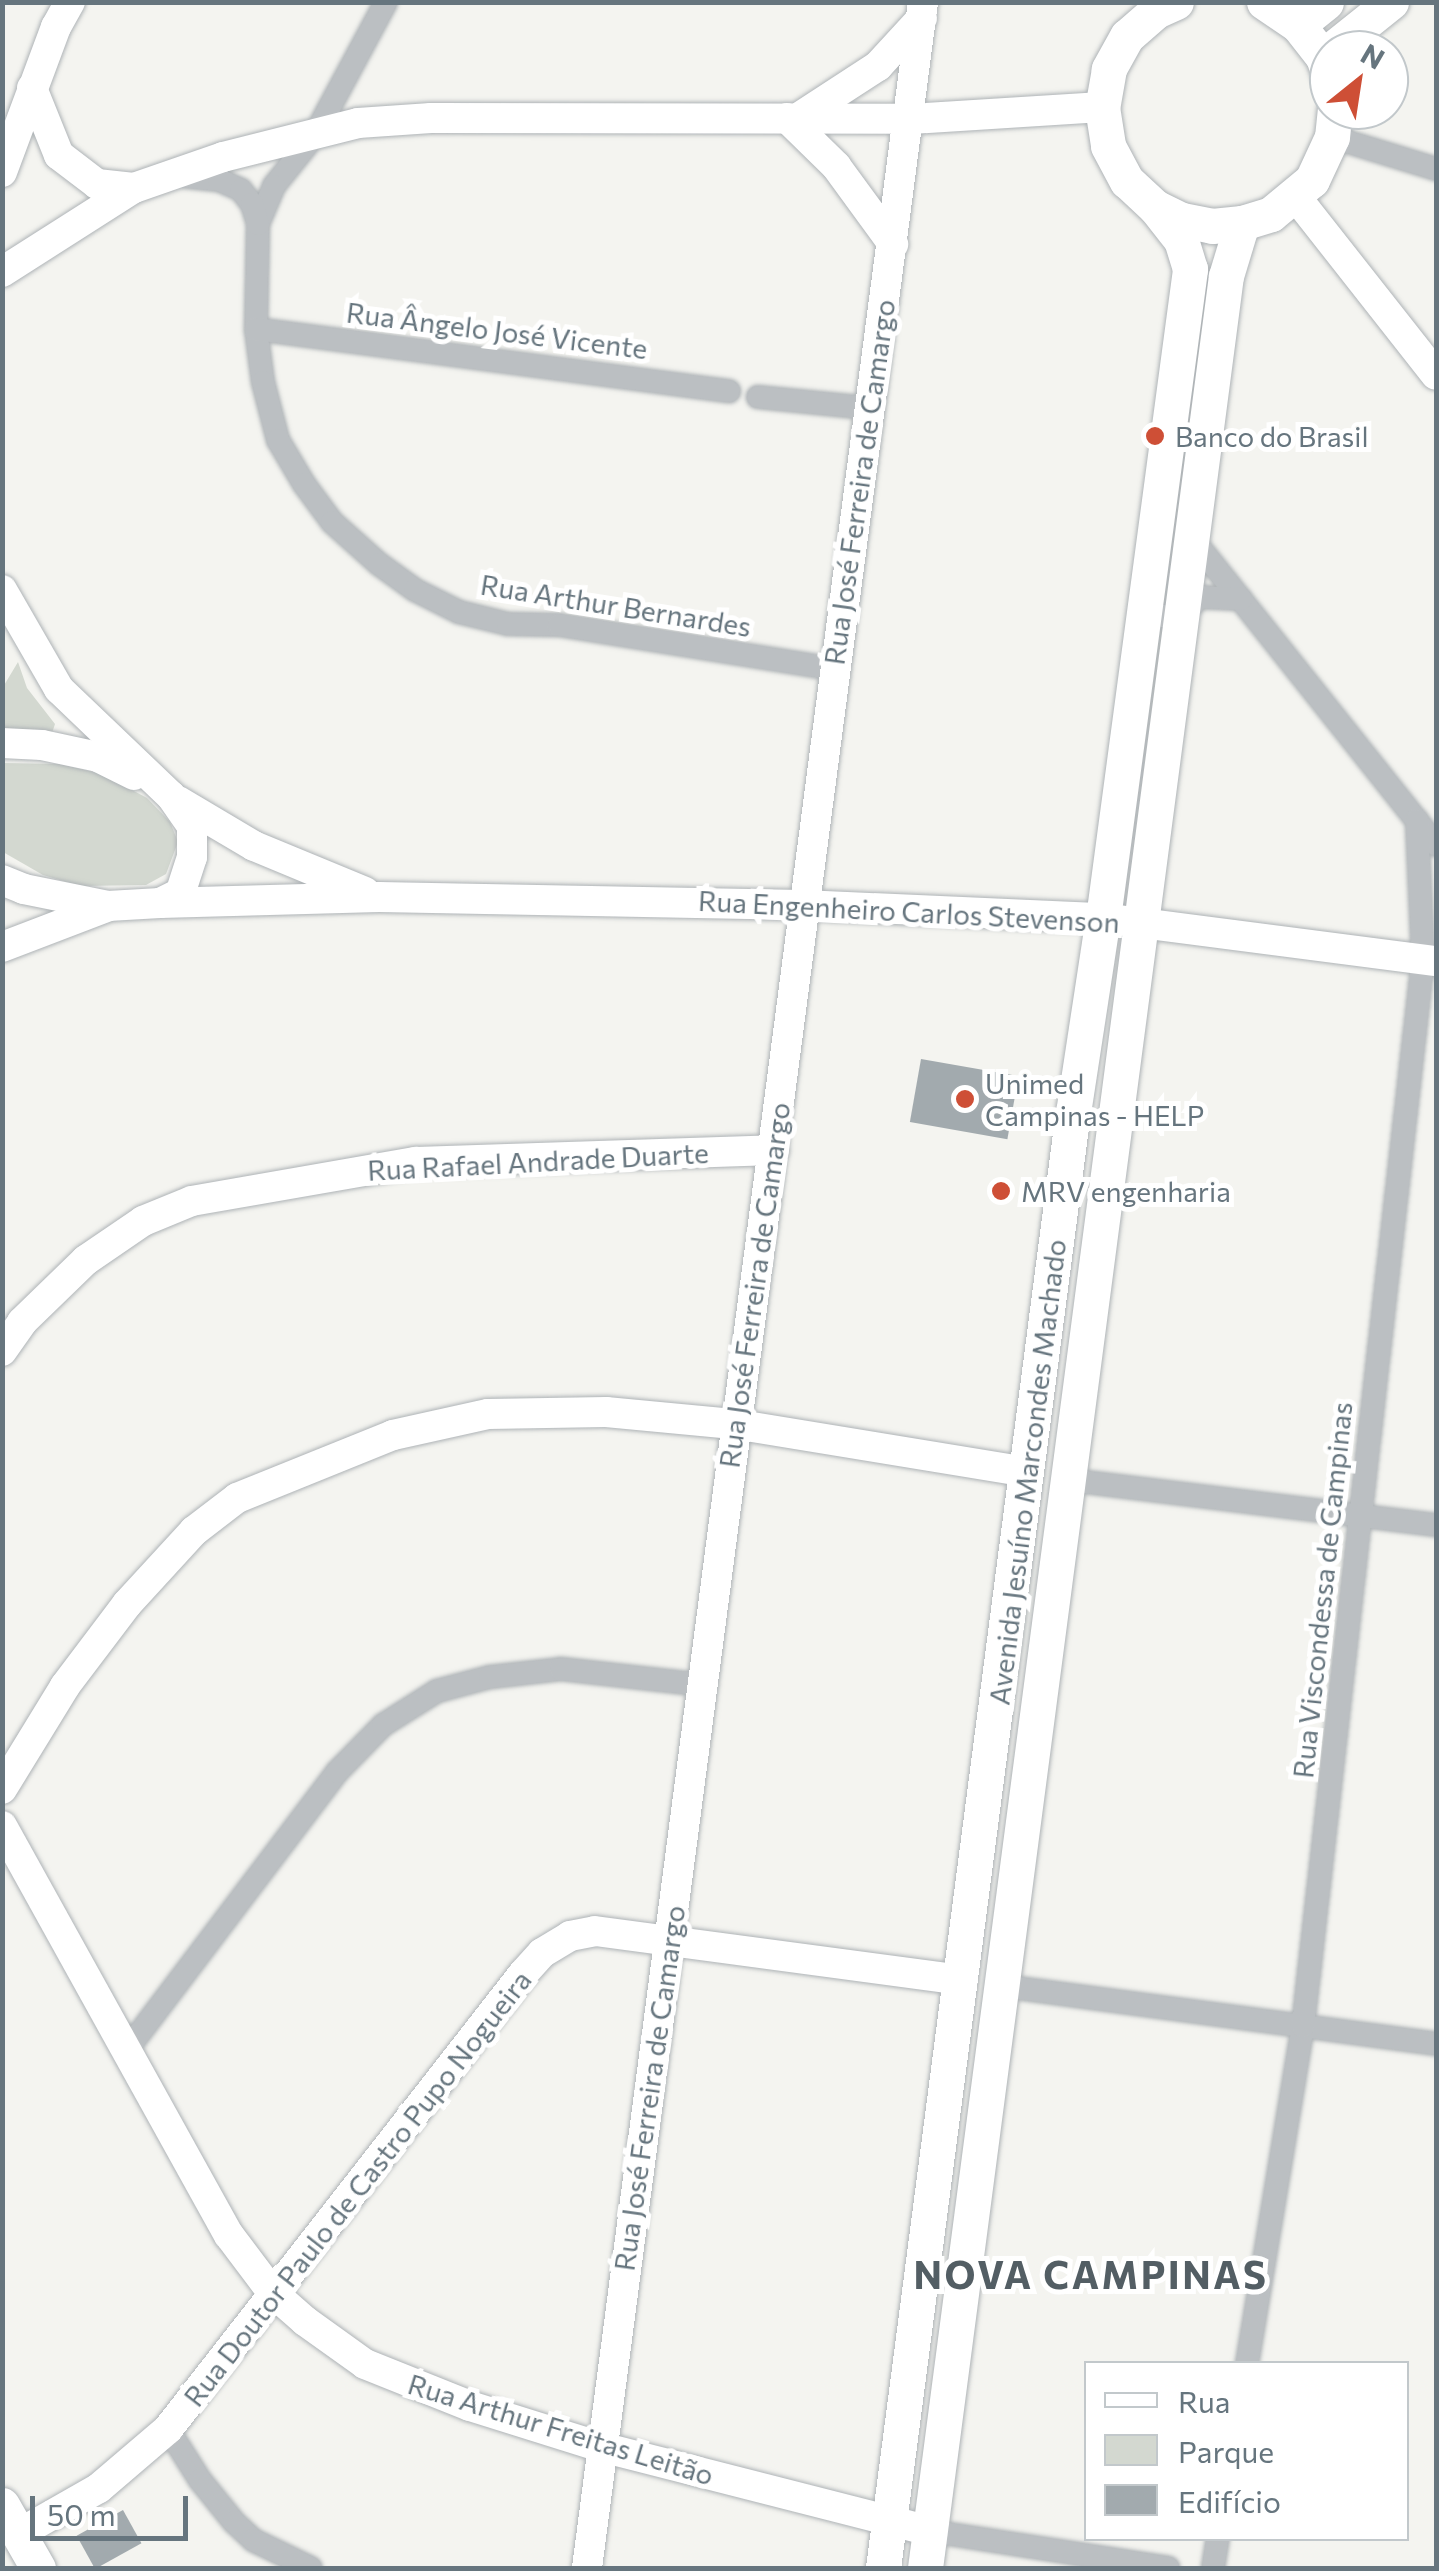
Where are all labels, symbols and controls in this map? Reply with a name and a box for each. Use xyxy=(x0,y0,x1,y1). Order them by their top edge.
north arrow xyxy=(1309,30,1409,130)
text: N xyxy=(1355,36,1391,76)
street label: Rua Ângelo José Vicente xyxy=(345,295,649,365)
street label: Rua José Ferreira de Camargo xyxy=(817,297,901,667)
place label: Banco do Brasil xyxy=(1175,419,1369,453)
marker: Banco do Brasil xyxy=(1144,425,1166,447)
street label: Rua Arthur Bernardes xyxy=(478,567,754,643)
street label: Rua Engenheiro Carlos Stevenson xyxy=(697,883,1121,939)
place label: Unimed Campinas - HELP xyxy=(985,1066,1204,1132)
marker: Unimed Campinas - HELP xyxy=(954,1088,976,1110)
street label: Rua José Ferreira de Camargo xyxy=(712,1100,796,1470)
street label: Rua Rafael Andrade Duarte xyxy=(366,1135,710,1187)
place label: MRV engenharia xyxy=(1021,1174,1231,1208)
marker: MRV engenharia xyxy=(990,1180,1012,1202)
street label: Avenida Jesuíno Marcondes Machado xyxy=(982,1237,1072,1707)
street label: Rua Viscondessa de Campinas xyxy=(1286,1400,1358,1780)
street label: Rua José Ferreira de Camargo xyxy=(607,1903,691,2273)
street label: Rua Doutor Paulo de Castro Pupo Nogueira xyxy=(176,1963,538,2413)
district label: NOVA CAMPINAS xyxy=(914,2251,1268,2297)
legend xyxy=(1084,2361,1409,2541)
street label: Rua Arthur Freitas Leitão xyxy=(404,2366,718,2492)
text: Rua xyxy=(1178,2382,1230,2419)
text: Parque xyxy=(1178,2432,1274,2469)
scale bar xyxy=(35,2476,192,2538)
text: Edifício xyxy=(1178,2482,1281,2519)
text: 50 m xyxy=(47,2495,116,2532)

